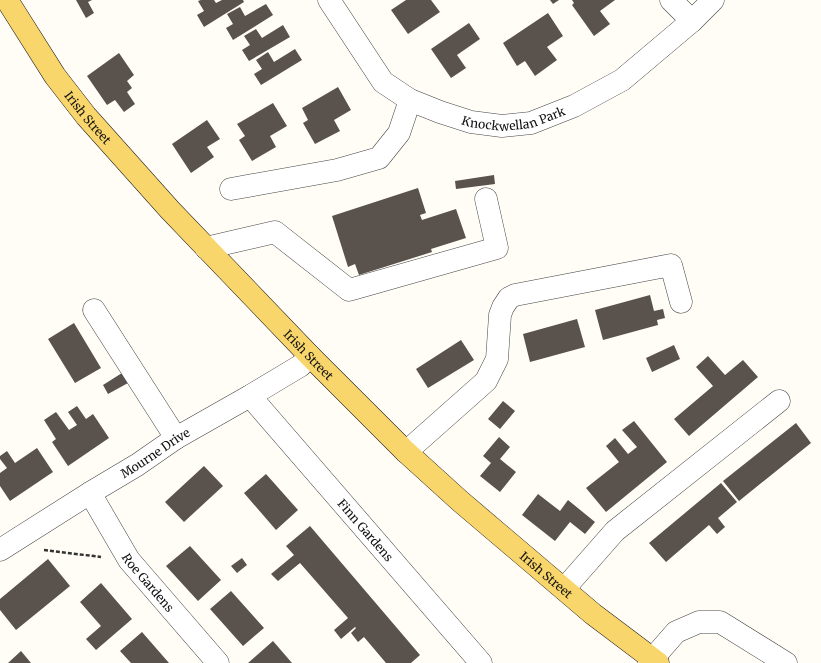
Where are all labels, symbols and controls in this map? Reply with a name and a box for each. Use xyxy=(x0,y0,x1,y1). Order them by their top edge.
street label: Irish Street xyxy=(62,88,115,147)
street label: Knockwellan Park xyxy=(460,103,567,134)
street label: Irish Street xyxy=(281,326,337,383)
street label: Mourne Drive xyxy=(118,424,192,481)
street label: Finn Gardens xyxy=(335,496,397,564)
street label: Irish Street xyxy=(517,548,576,601)
street label: Roe Gardens xyxy=(119,550,178,615)

